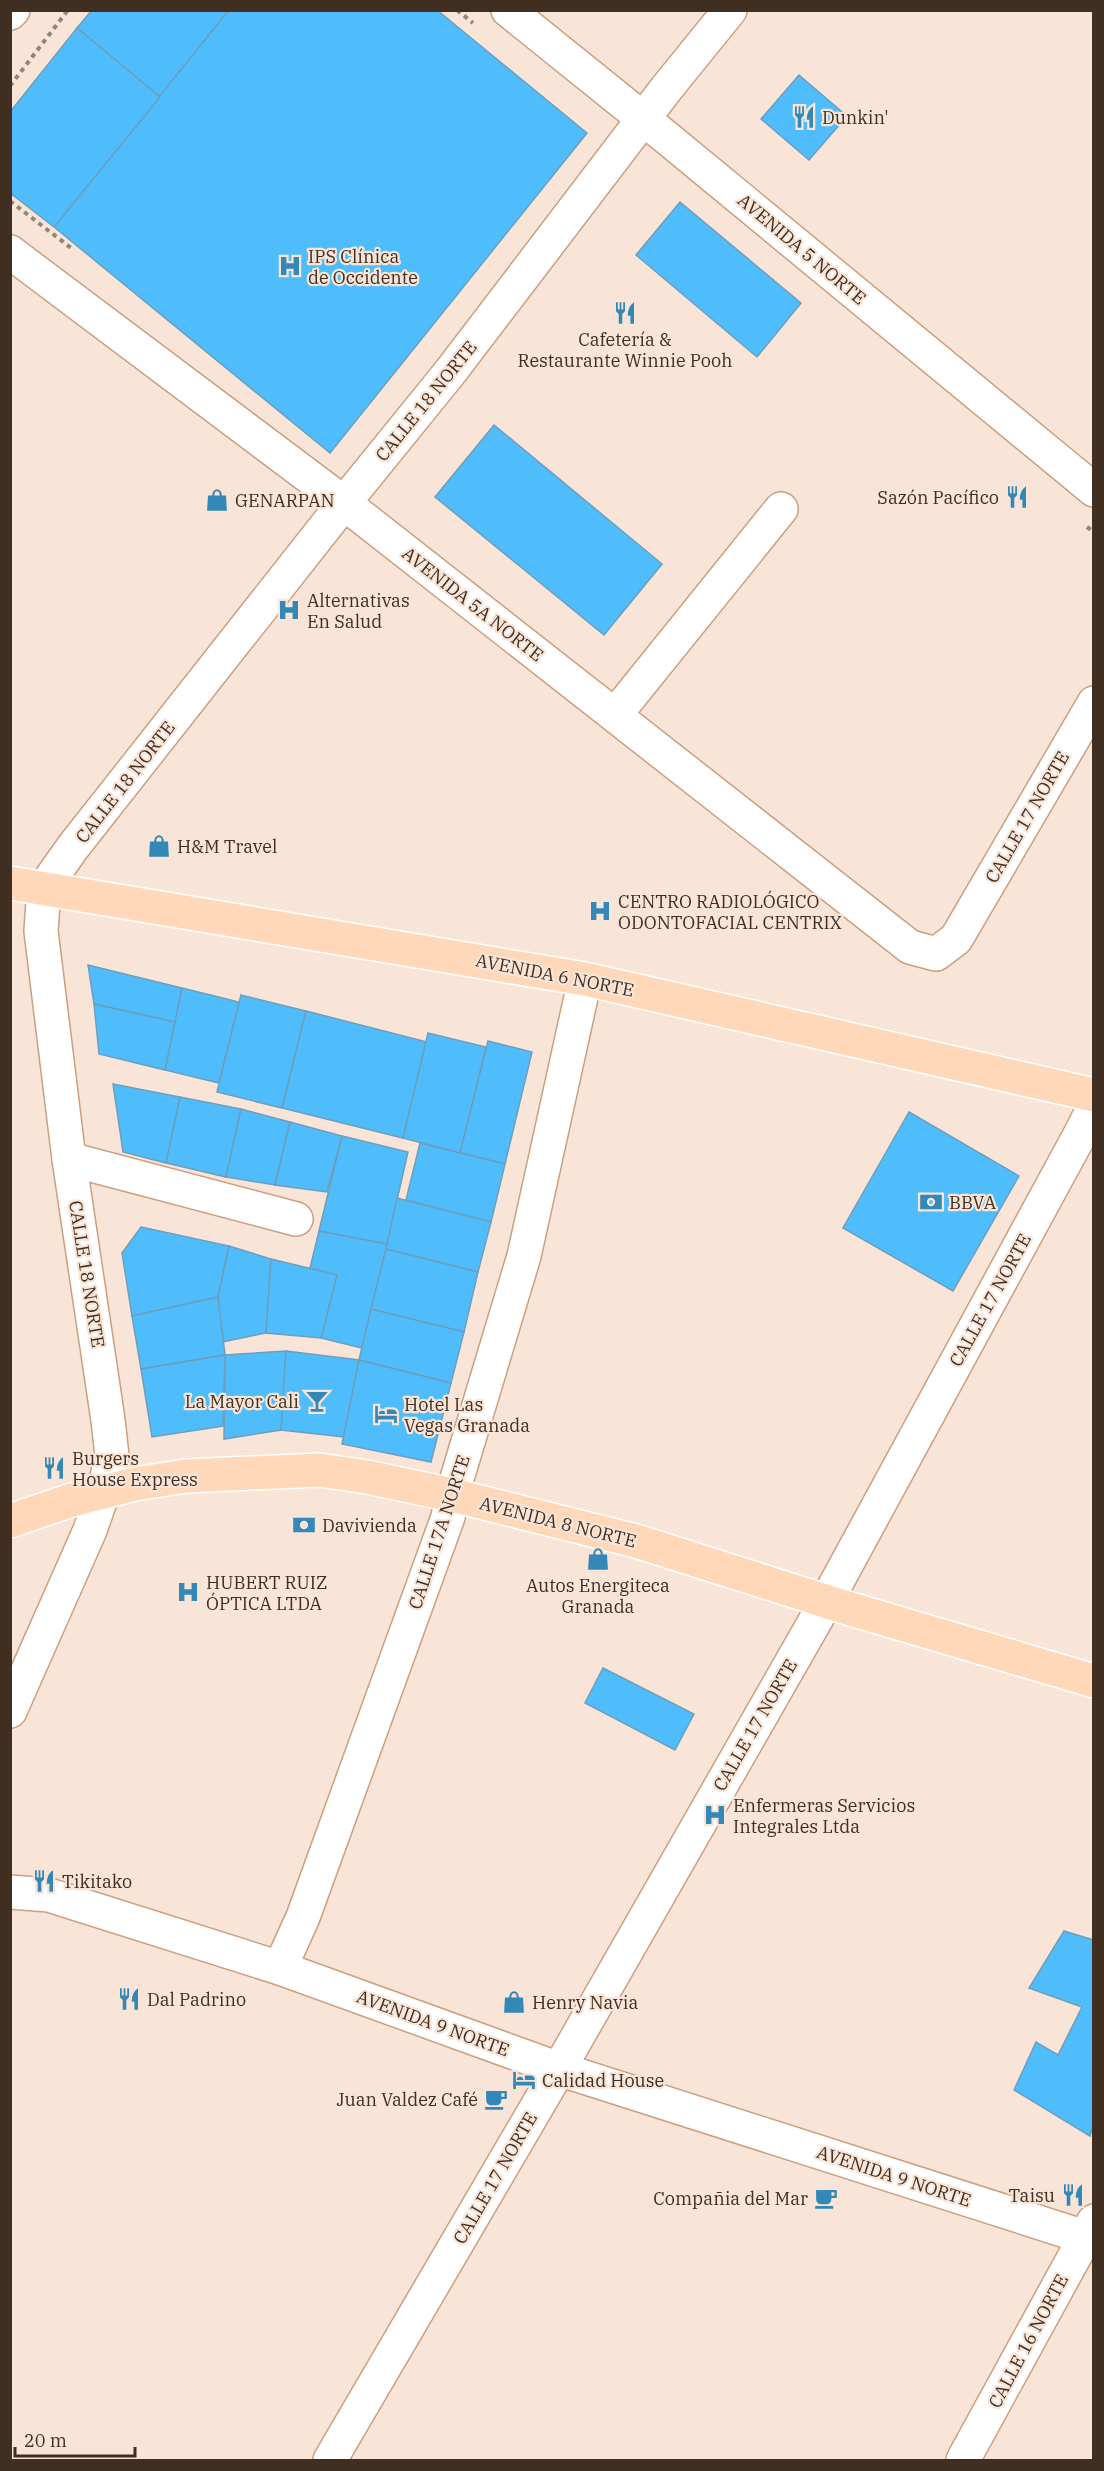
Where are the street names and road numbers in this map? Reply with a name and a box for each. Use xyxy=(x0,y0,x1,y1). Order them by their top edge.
street label: AVENIDA 5 NORTE xyxy=(733,189,871,309)
street label: CALLE 18 NORTE xyxy=(370,336,482,466)
street label: AVENIDA 5A NORTE xyxy=(398,542,548,666)
street label: CALLE 18 NORTE xyxy=(70,716,180,848)
street label: CALLE 17 NORTE xyxy=(980,747,1074,887)
street label: AVENIDA 6 NORTE xyxy=(474,948,636,1002)
street label: CALLE 18 NORTE xyxy=(64,1199,110,1349)
street label: CALLE 17 NORTE xyxy=(944,1229,1036,1371)
street label: CALLE 17A NORTE xyxy=(403,1452,475,1612)
street label: AVENIDA 8 NORTE xyxy=(477,1491,639,1553)
street label: CALLE 17 NORTE xyxy=(708,1655,802,1795)
street label: AVENIDA 9 NORTE xyxy=(354,1985,512,2061)
street label: CALLE 17 NORTE xyxy=(448,2108,542,2248)
street label: AVENIDA 9 NORTE xyxy=(814,2140,974,2212)
street label: CALLE 16 NORTE xyxy=(983,2270,1073,2412)

